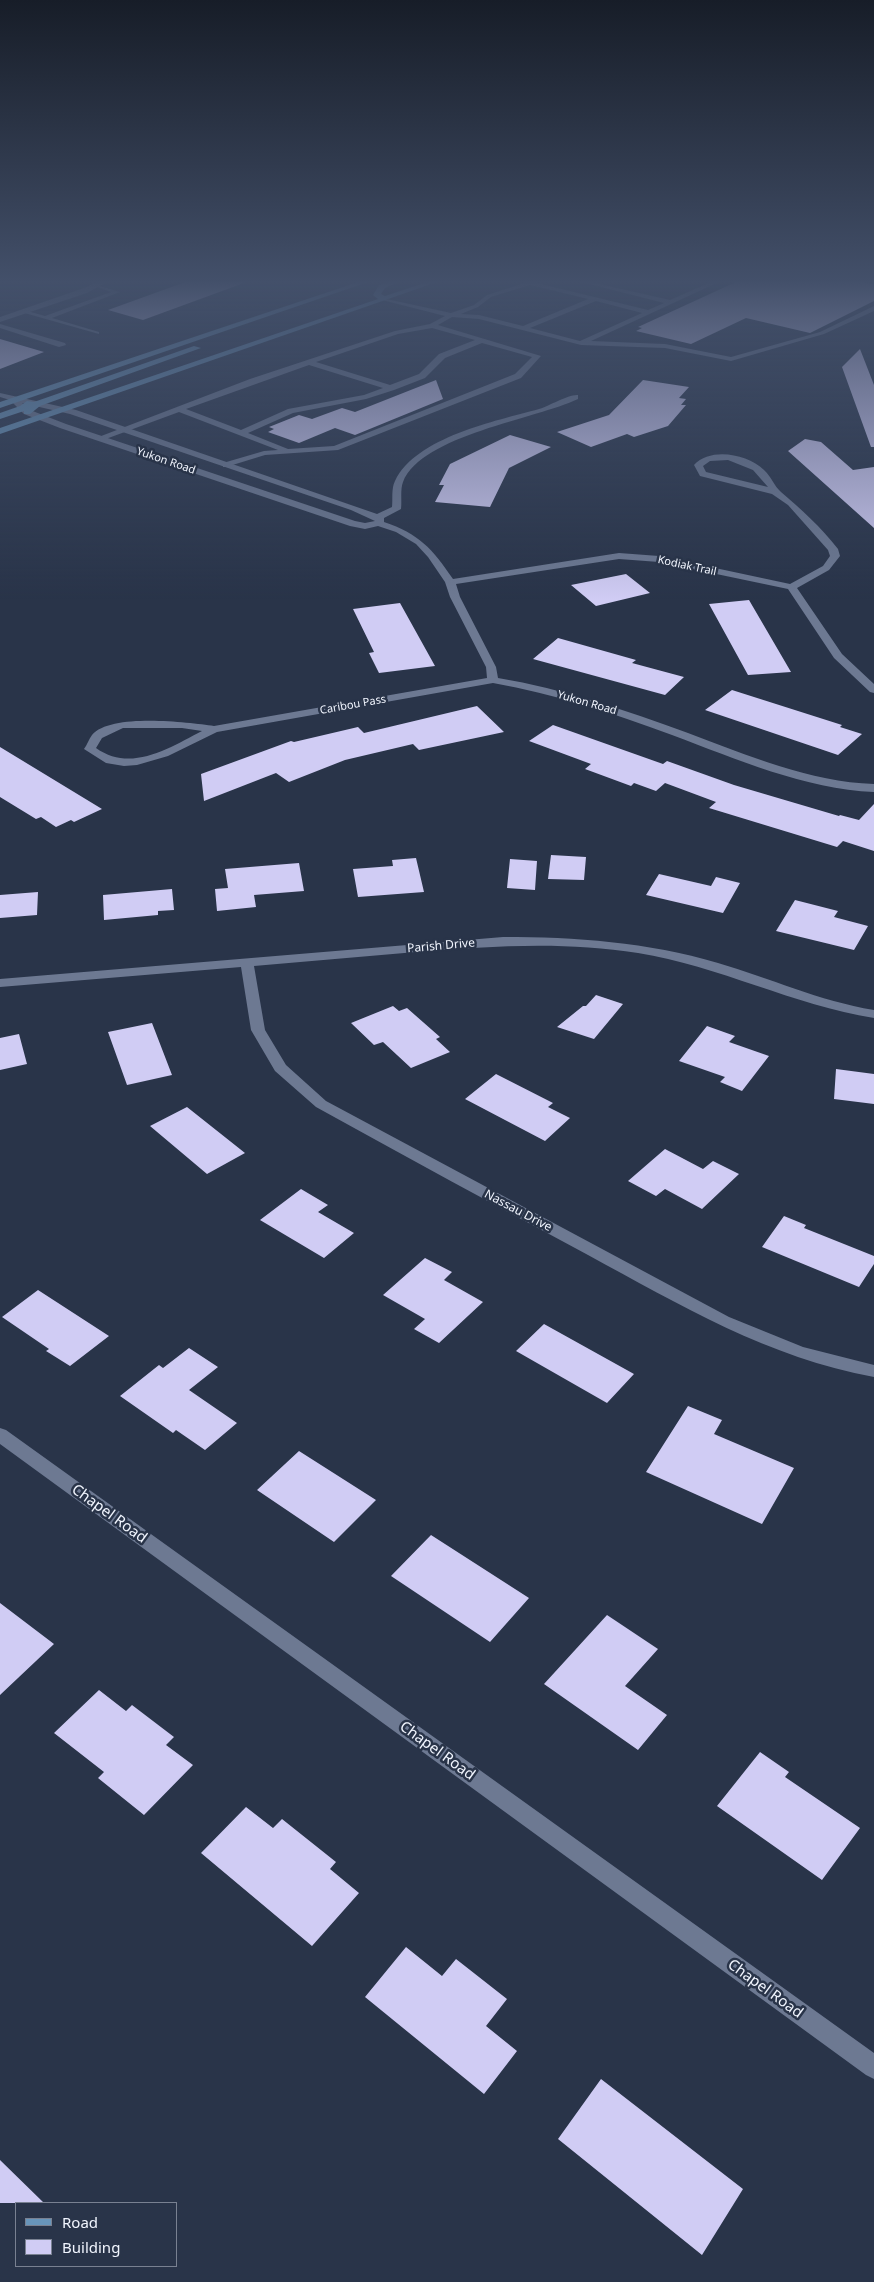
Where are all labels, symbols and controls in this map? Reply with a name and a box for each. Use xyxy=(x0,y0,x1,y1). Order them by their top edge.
street label: Yukon Road xyxy=(135,445,197,477)
street label: Kodiak Trail xyxy=(656,553,718,579)
street label: Yukon Road xyxy=(556,688,618,718)
street label: Caribou Pass xyxy=(319,693,387,717)
street label: Parish Drive xyxy=(406,936,476,956)
street label: Nassau Drive xyxy=(482,1187,554,1235)
street label: Chapel Road xyxy=(68,1481,150,1547)
street label: Chapel Road xyxy=(396,1718,478,1784)
street label: Chapel Road xyxy=(724,1956,806,2022)
legend xyxy=(15,2202,178,2267)
text: Road xyxy=(62,2212,98,2232)
text: Building xyxy=(62,2237,120,2257)

